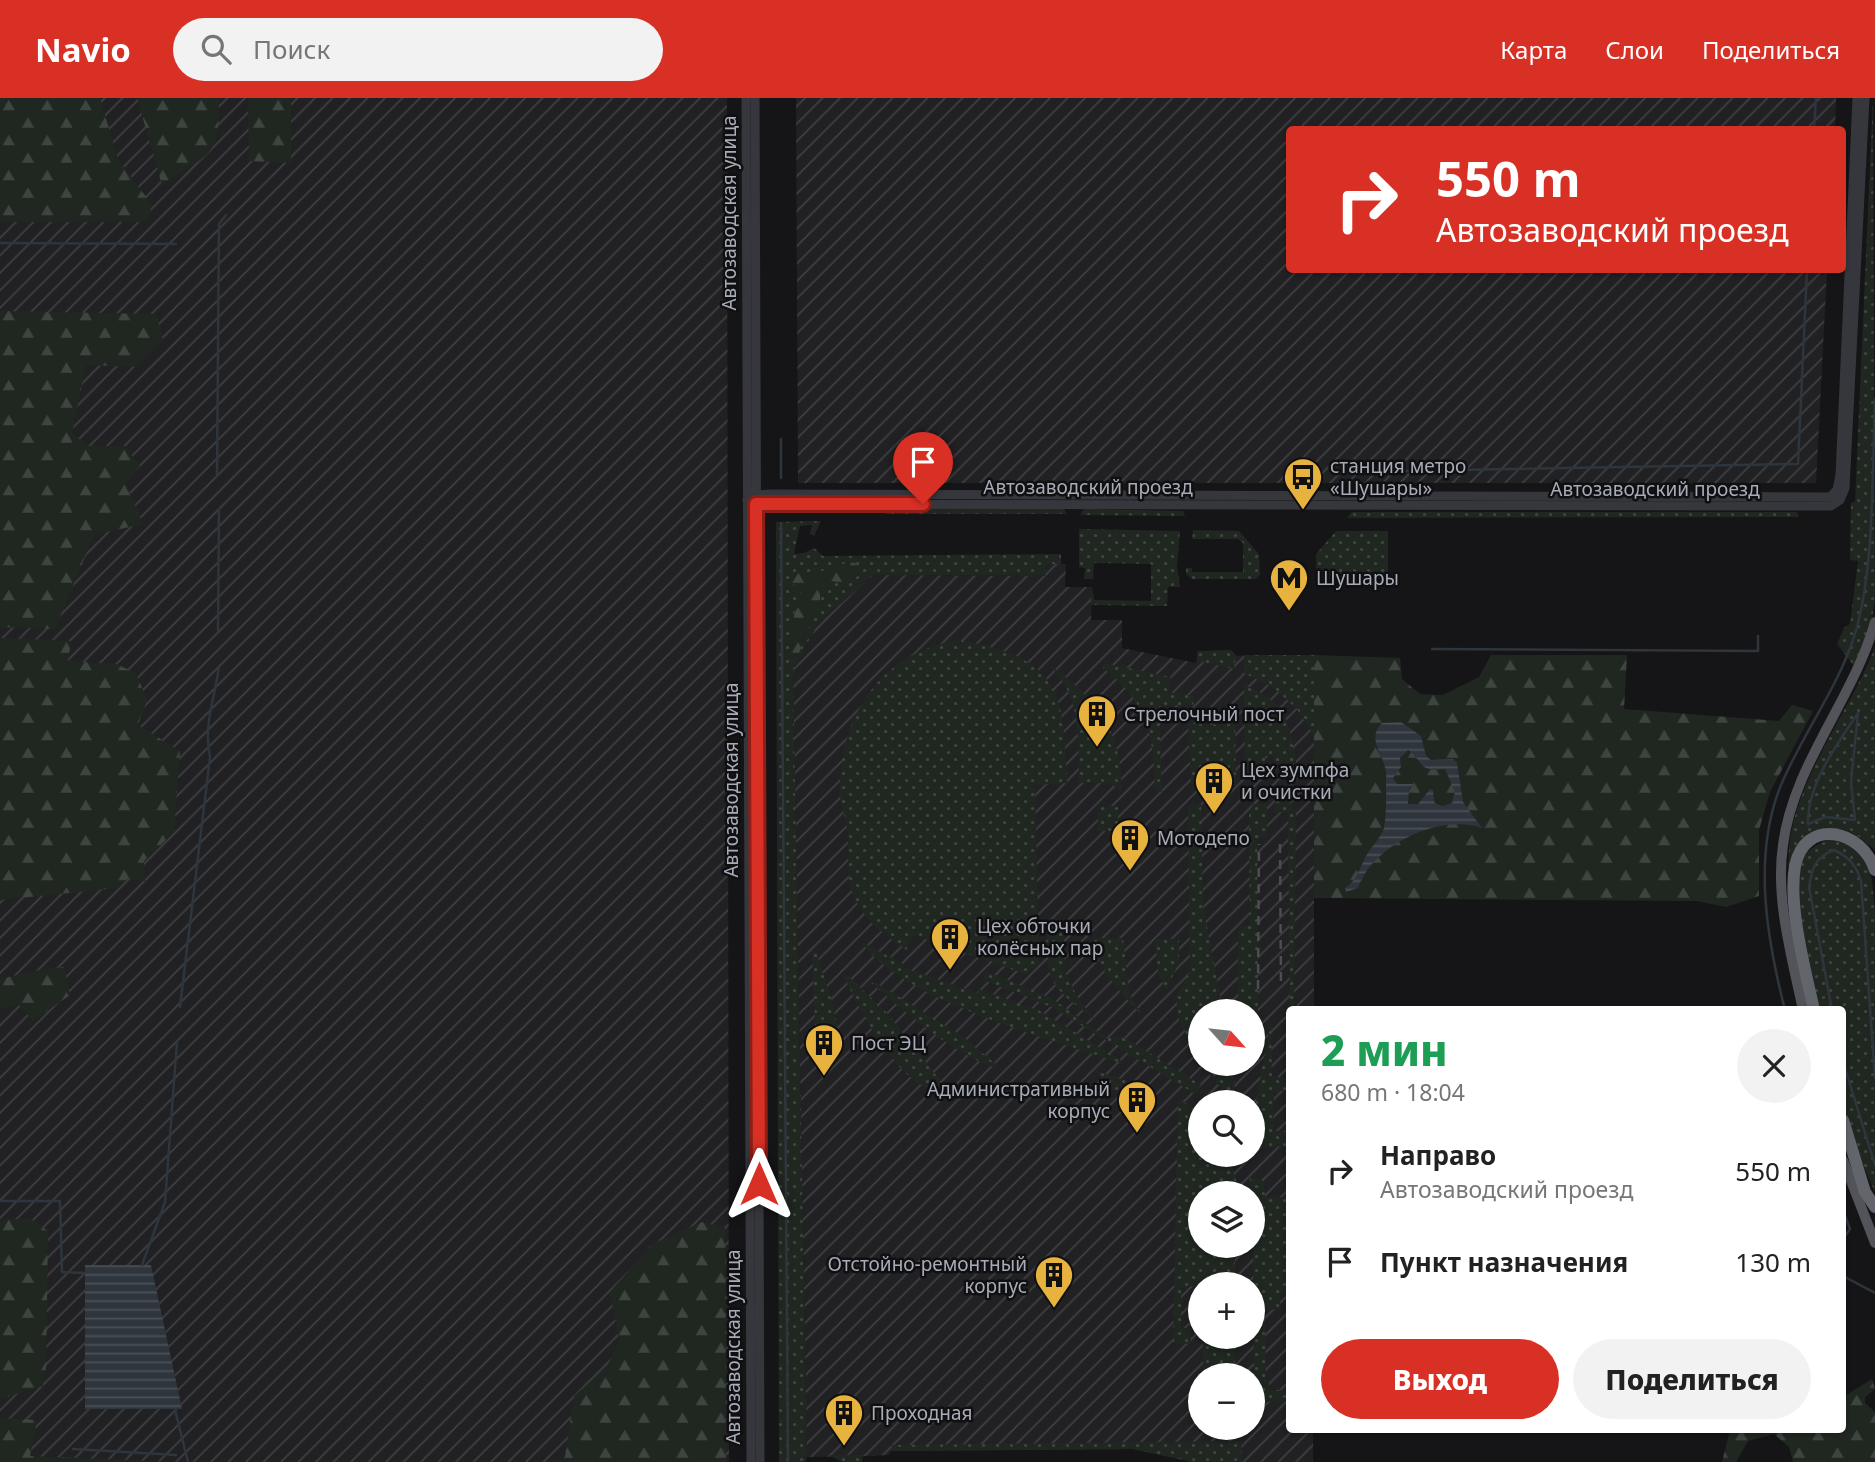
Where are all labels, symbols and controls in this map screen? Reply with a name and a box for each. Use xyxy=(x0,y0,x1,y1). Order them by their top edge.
search box xyxy=(173,18,663,81)
text: Navio xyxy=(35,27,131,72)
icon: search xyxy=(197,30,235,68)
text: Поиск xyxy=(253,31,330,67)
text: Карта xyxy=(1500,33,1567,66)
text: Слои xyxy=(1605,33,1664,66)
text: Поделиться xyxy=(1702,33,1840,66)
street label: Автозаводская улица xyxy=(716,115,742,311)
text: 550 m xyxy=(1436,145,1581,211)
icon: right xyxy=(1321,154,1412,245)
text: Автозаводский проезд xyxy=(1436,208,1789,251)
pin xyxy=(893,432,953,504)
icon: arrive xyxy=(904,443,942,481)
place label: станция метро «Шушары» xyxy=(1330,453,1466,501)
bus stop icon: станция метро «Шушары» xyxy=(1282,456,1324,511)
street label: Автозаводский проезд xyxy=(983,474,1193,500)
street label: Автозаводский проезд xyxy=(1550,476,1760,502)
metro station icon: Шушары xyxy=(1268,557,1310,612)
place label: Шушары xyxy=(1316,565,1399,591)
street label: Автозаводская улица xyxy=(718,682,744,878)
building icon: Стрелочный пост xyxy=(1076,693,1118,748)
place label: Стрелочный пост xyxy=(1124,701,1284,727)
place label: Цех зумпфа и очистки xyxy=(1241,757,1349,805)
building icon: Цех зумпфа и очистки xyxy=(1193,760,1235,815)
building icon: Мотодепо xyxy=(1109,817,1151,872)
place label: Мотодепо xyxy=(1157,825,1250,851)
place label: Цех обточки колёсных пар xyxy=(977,913,1103,961)
building icon: Цех обточки колёсных пар xyxy=(929,916,971,971)
north arrow xyxy=(1188,999,1265,1076)
map controls xyxy=(1188,999,1265,1440)
text: 2 мин xyxy=(1321,1021,1448,1078)
building icon: Пост ЭЦ xyxy=(803,1022,845,1077)
button: close xyxy=(1737,1029,1811,1103)
place label: Пост ЭЦ xyxy=(851,1030,926,1056)
place label: Административный корпус xyxy=(927,1076,1110,1124)
text: 680 m · 18:04 xyxy=(1321,1076,1465,1108)
building icon: Административный корпус xyxy=(1116,1079,1158,1134)
button: search xyxy=(1188,1090,1265,1167)
text: Направо xyxy=(1380,1137,1496,1173)
position arrow xyxy=(722,1147,796,1221)
icon: right xyxy=(1321,1152,1359,1190)
text: 550 m xyxy=(1735,1153,1811,1189)
text: Автозаводский проезд xyxy=(1380,1173,1633,1205)
button: layers xyxy=(1188,1181,1265,1258)
icon: arrive xyxy=(1321,1243,1359,1281)
text: Пункт назначения xyxy=(1380,1244,1628,1280)
text: 130 m xyxy=(1735,1244,1811,1280)
street label: Автозаводская улица xyxy=(720,1249,746,1445)
place label: Отстойно-ремонтный корпус xyxy=(827,1251,1027,1299)
building icon: Отстойно-ремонтный корпус xyxy=(1033,1254,1075,1309)
button: + xyxy=(1188,1272,1265,1349)
button: Выход xyxy=(1321,1339,1559,1419)
button: Поделиться xyxy=(1573,1339,1811,1419)
button: − xyxy=(1188,1363,1265,1440)
building icon: Проходная xyxy=(823,1392,865,1447)
place label: Проходная xyxy=(871,1400,973,1426)

